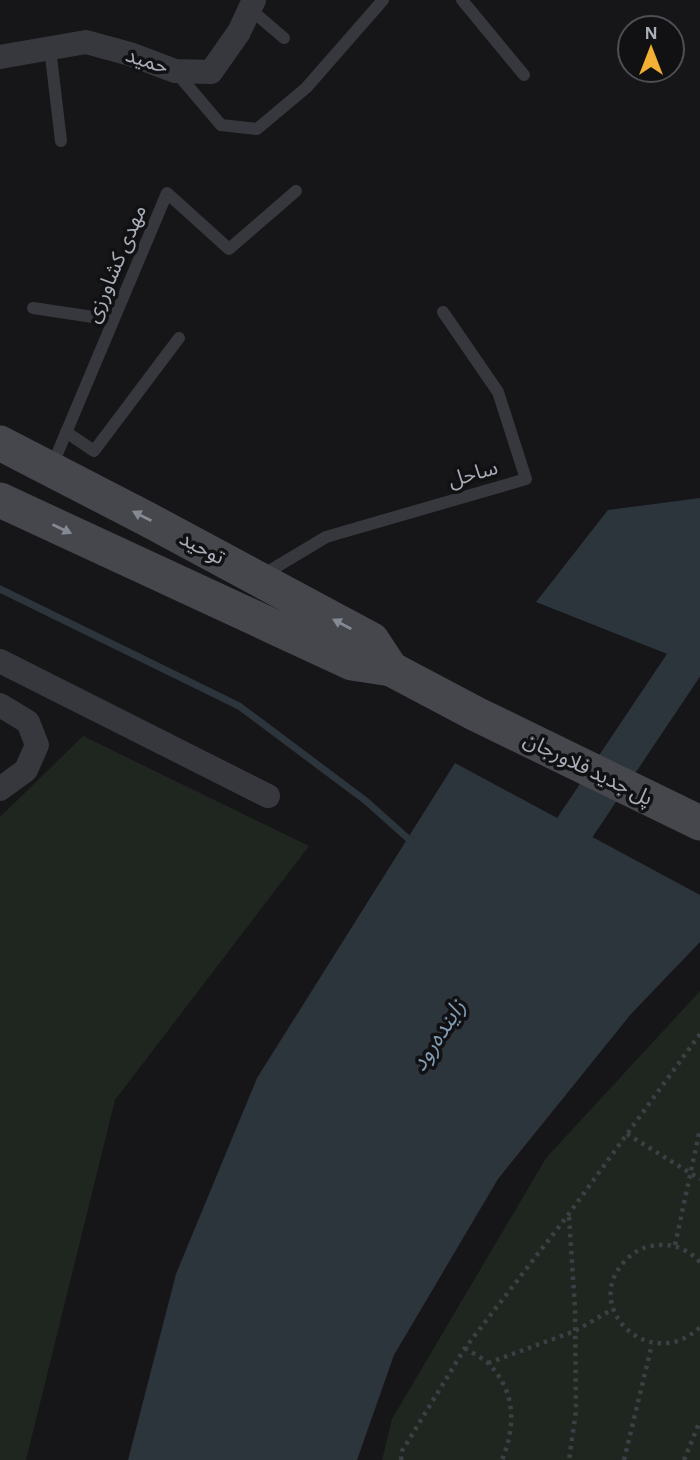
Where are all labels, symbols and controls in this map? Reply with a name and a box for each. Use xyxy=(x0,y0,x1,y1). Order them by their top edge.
north arrow xyxy=(616,14,686,84)
text: N xyxy=(644,24,658,43)
street label: حمید xyxy=(123,44,171,78)
street label: مهدی کشاورزی xyxy=(82,202,151,326)
street label: ساحل xyxy=(446,457,500,492)
one-way arrow xyxy=(132,511,152,522)
one-way arrow xyxy=(52,523,72,535)
street label: توحید xyxy=(176,528,228,569)
one-way arrow xyxy=(332,618,352,630)
street label: پل جدید فلاورجان xyxy=(519,729,656,811)
water label: زاینده‌رود xyxy=(408,996,472,1076)

